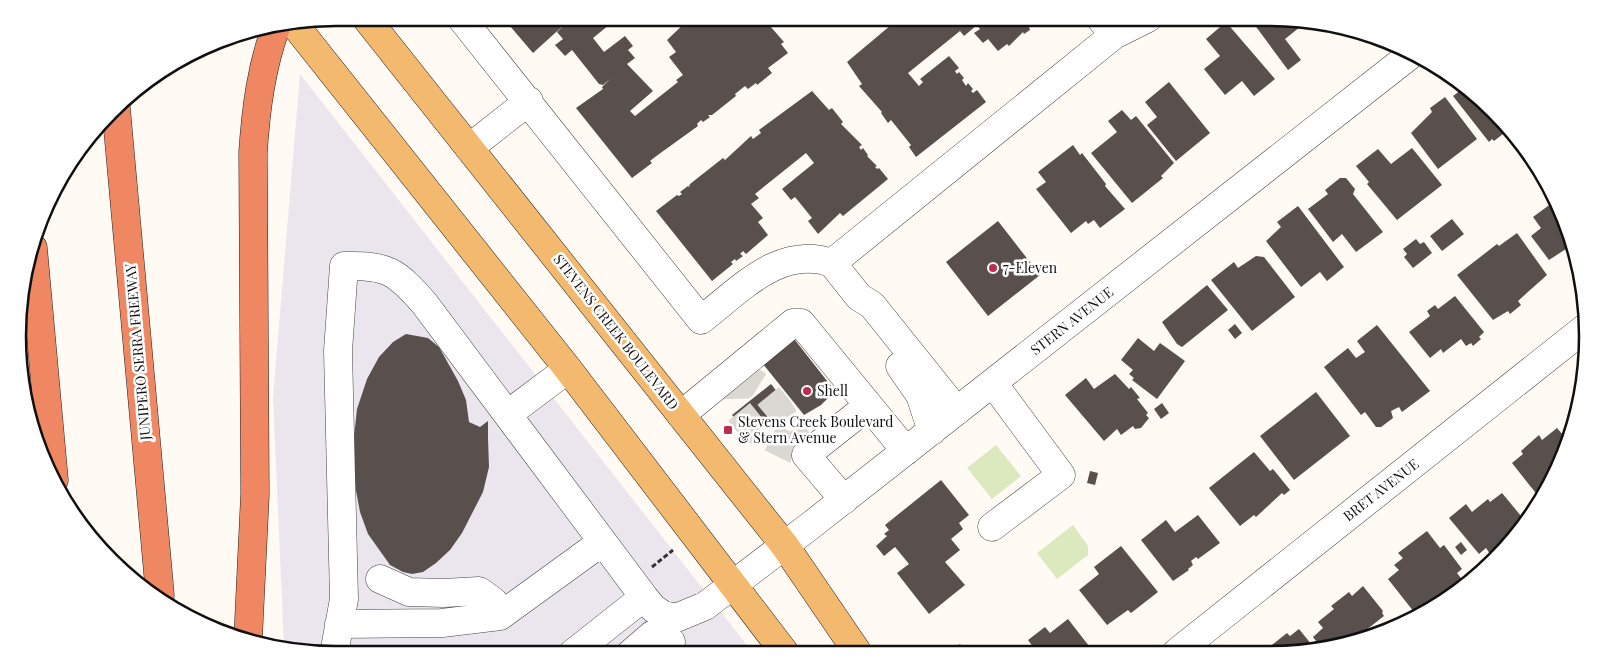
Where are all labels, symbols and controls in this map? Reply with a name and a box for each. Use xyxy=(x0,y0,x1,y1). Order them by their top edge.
street label: STEVENS CREEK BOULEVARD xyxy=(550,250,683,413)
place label: 7-Eleven xyxy=(1003,258,1058,277)
street label: JUNIPERO SERRA FREEWAY xyxy=(120,262,155,442)
marker: 7-Eleven xyxy=(987,262,999,274)
street label: STERN AVENUE xyxy=(1026,282,1117,359)
place label: Shell xyxy=(817,381,848,400)
marker: Shell xyxy=(801,385,813,397)
place label: Stevens Creek Boulevard & Stern Avenue xyxy=(738,412,893,447)
marker: Stevens Creek Boulevard & Stern Avenue xyxy=(722,424,734,436)
street label: BRET AVENUE xyxy=(1339,454,1422,525)

